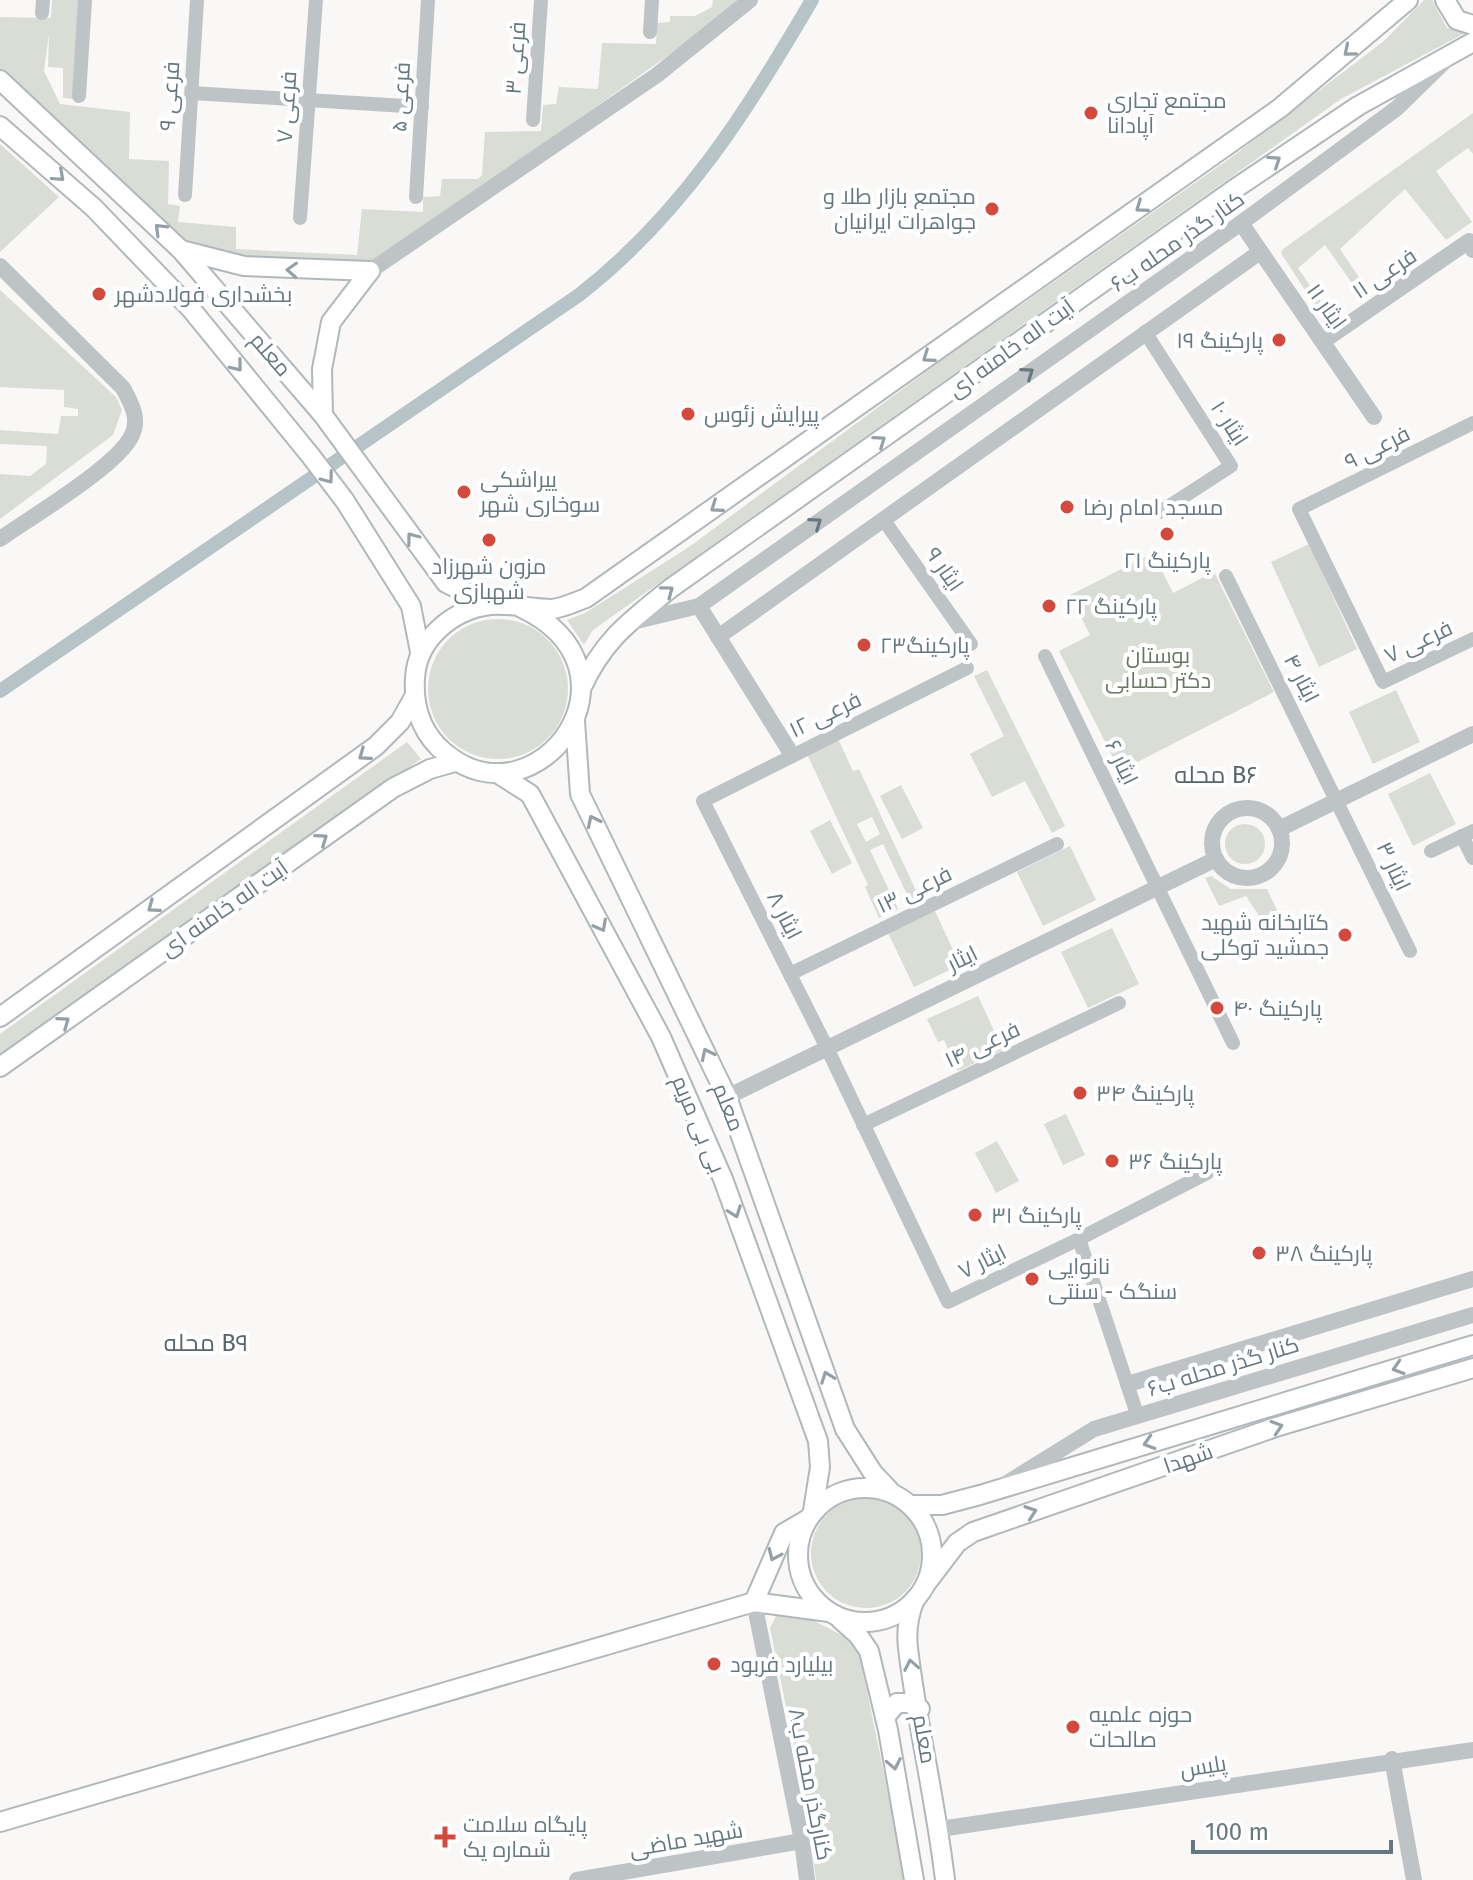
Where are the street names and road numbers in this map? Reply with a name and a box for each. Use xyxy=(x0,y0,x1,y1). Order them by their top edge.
street label: فرعی ۳ xyxy=(499,21,532,95)
street label: فرعی ۹ xyxy=(154,60,185,132)
street label: فرعی ۵ xyxy=(385,61,416,133)
street label: فرعی ۷ xyxy=(271,70,302,144)
street label: کنار گذر محله ب۶ xyxy=(1105,185,1249,298)
street label: فرعی ۱۱ xyxy=(1347,242,1422,305)
street label: ایثار ۱۱ xyxy=(1301,278,1352,334)
street label: آیت اله خامنه ای xyxy=(943,293,1080,403)
street label: معلم xyxy=(243,327,297,383)
street label: ایثار ۱۰ xyxy=(1205,396,1254,451)
street label: فرعی ۹ xyxy=(1340,420,1414,475)
street label: ایثار ۹ xyxy=(920,542,969,597)
street label: فرعی ۷ xyxy=(1380,614,1457,669)
street label: ایثار ۴ xyxy=(1278,649,1325,707)
street label: فرعی ۱۲ xyxy=(785,686,866,743)
street label: ایثار ۶ xyxy=(1099,735,1144,789)
street label: ایثار ۳ xyxy=(1370,837,1417,895)
street label: آیت اله خامنه ای xyxy=(155,854,293,962)
street label: فرعی ۱۳ xyxy=(872,860,956,919)
street label: ایثار ۸ xyxy=(761,887,808,944)
street label: ایثار xyxy=(941,940,982,978)
street label: فرعی ۱۴ xyxy=(940,1015,1024,1074)
street label: بی بی مریم xyxy=(664,1071,731,1178)
street label: معلم xyxy=(705,1079,750,1136)
street label: ایثار ۷ xyxy=(954,1238,1011,1285)
street label: کنار گذر محله ب۶ xyxy=(1144,1331,1302,1402)
street label: شهدا xyxy=(1160,1438,1216,1479)
street label: کنارگذر محله ب۸ xyxy=(783,1706,839,1863)
street label: معلم xyxy=(905,1712,942,1766)
street label: پلیس xyxy=(1178,1750,1228,1784)
street label: شهید ماضی xyxy=(627,1816,745,1863)

